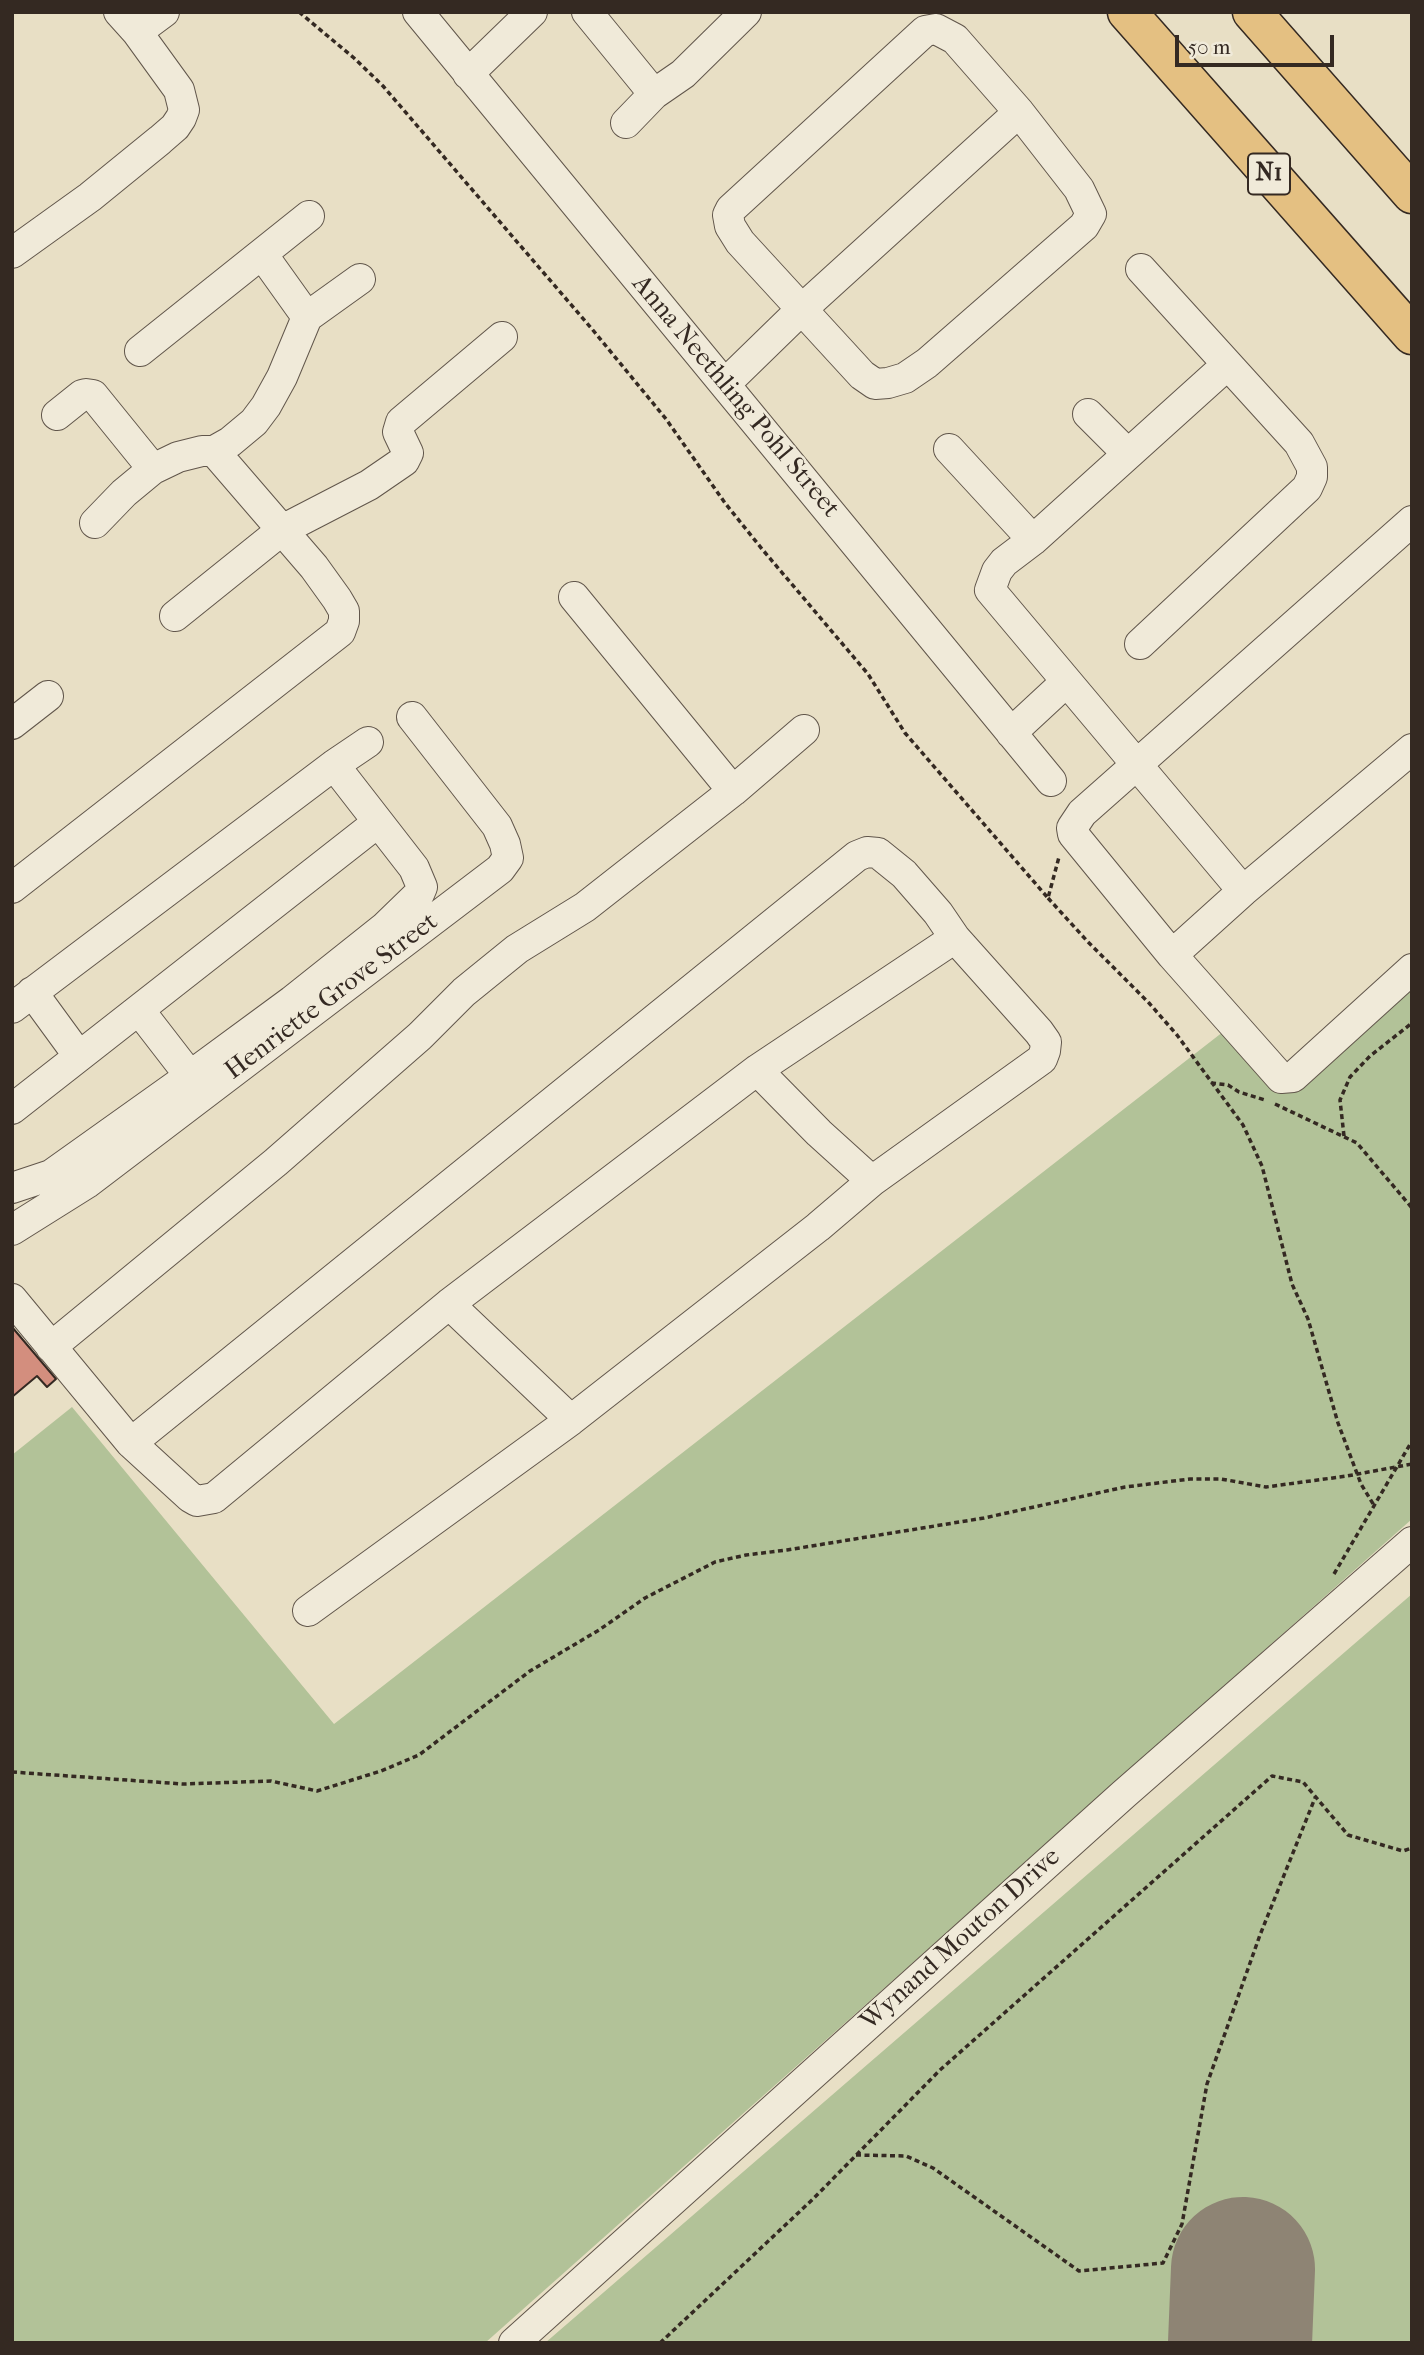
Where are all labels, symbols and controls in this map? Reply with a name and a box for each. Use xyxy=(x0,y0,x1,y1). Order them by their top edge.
scale bar xyxy=(1179,21,1338,65)
text: 50 m xyxy=(1188,35,1231,59)
road number: N1 xyxy=(1248,154,1290,194)
street label: Anna Neethling Pohl Street xyxy=(624,269,846,525)
street label: Henriette Grove Street xyxy=(220,907,444,1087)
street label: Wynand Mouton Drive xyxy=(855,1842,1067,2038)

